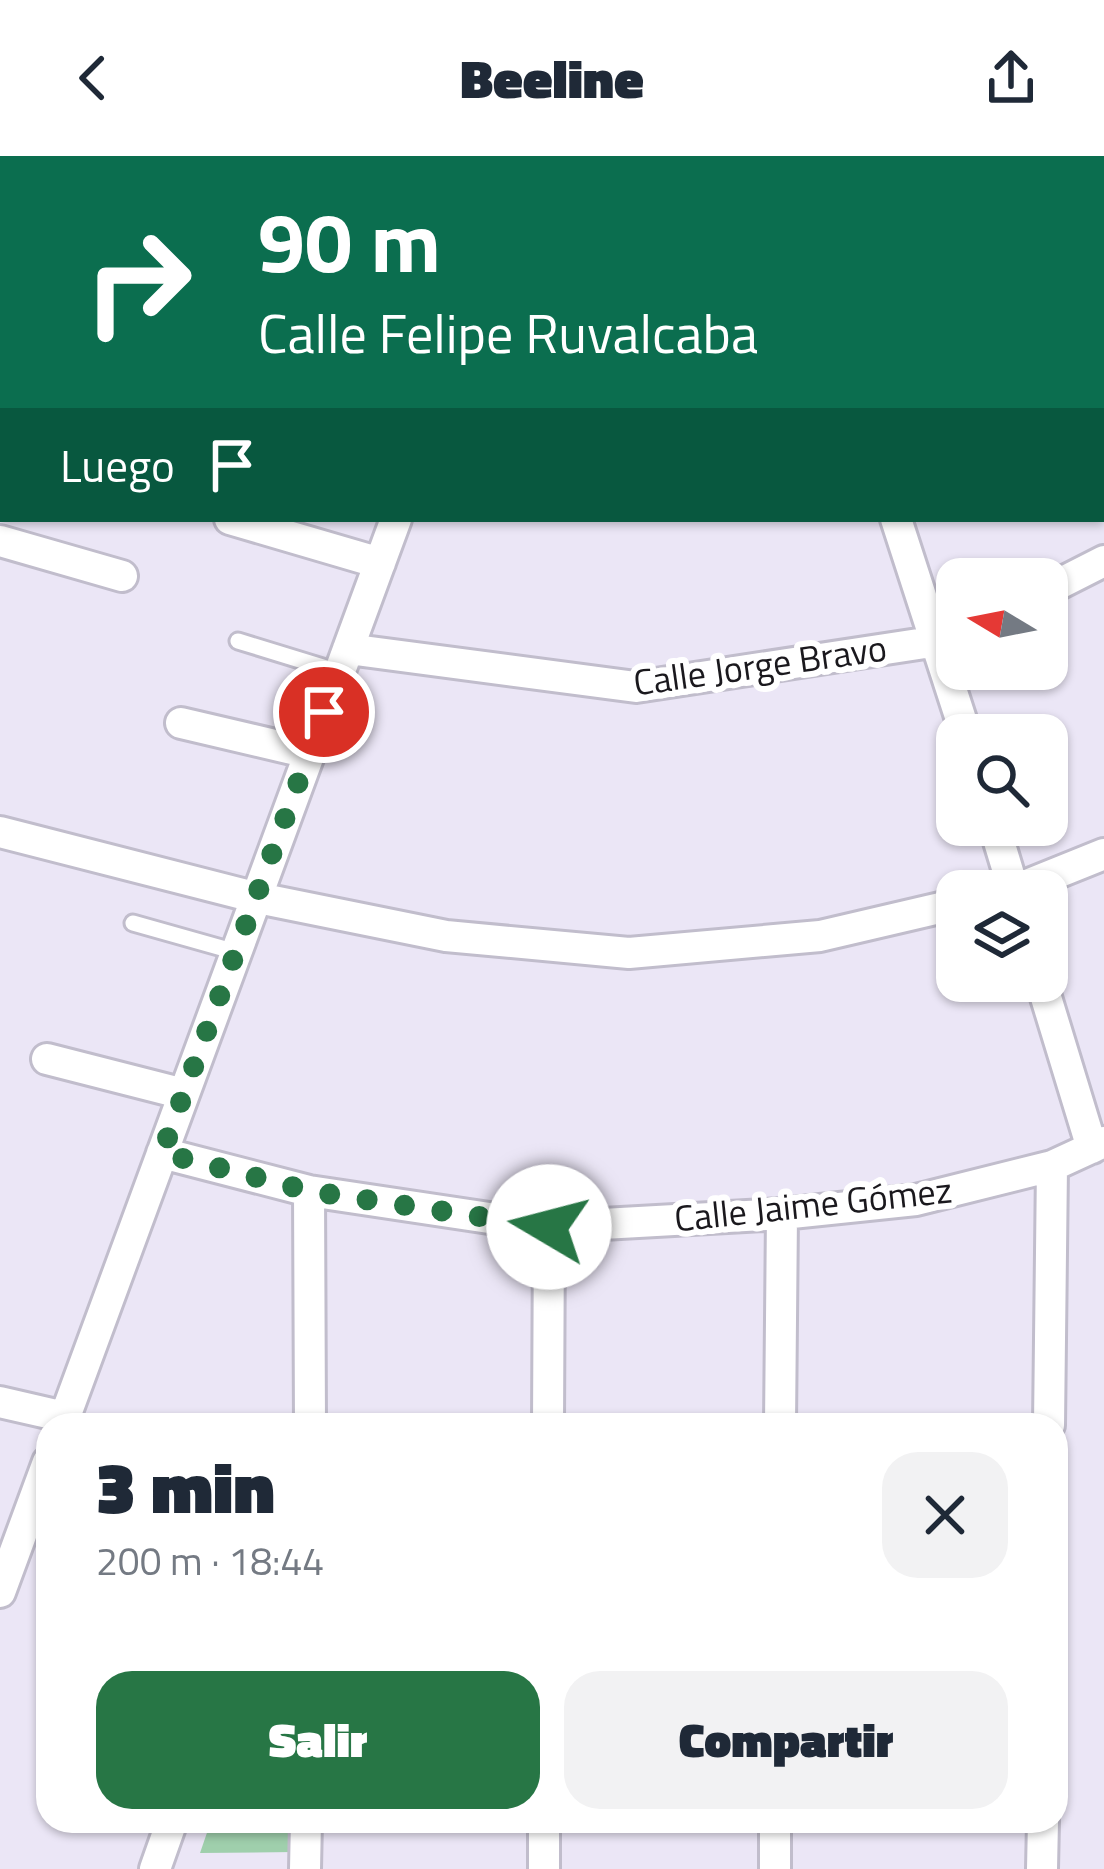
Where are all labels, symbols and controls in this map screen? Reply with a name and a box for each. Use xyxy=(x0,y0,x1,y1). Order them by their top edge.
text: Beeline xyxy=(460,37,644,119)
icon: back xyxy=(60,45,126,111)
icon: share xyxy=(978,45,1044,111)
text: 90 m xyxy=(258,177,441,305)
icon: right xyxy=(60,204,216,360)
text: Calle Felipe Ruvalcaba xyxy=(258,292,758,374)
text: Luego xyxy=(60,431,175,499)
icon: arrive xyxy=(199,432,265,498)
north arrow xyxy=(936,558,1068,690)
map controls xyxy=(936,558,1068,1002)
street label: Calle Jorge Bravo xyxy=(630,620,890,709)
pin xyxy=(273,661,375,763)
icon: arrive xyxy=(291,679,357,745)
button: search xyxy=(936,714,1068,846)
button: layers xyxy=(936,870,1068,1002)
street label: Calle Jaime Gómez xyxy=(671,1162,954,1245)
position arrow xyxy=(486,1164,612,1290)
text: 3 min xyxy=(96,1431,275,1541)
button: close xyxy=(882,1452,1008,1578)
text: 200 m · 18:44 xyxy=(96,1531,324,1590)
button: Salir xyxy=(96,1671,540,1809)
button: Compartir xyxy=(564,1671,1008,1809)

